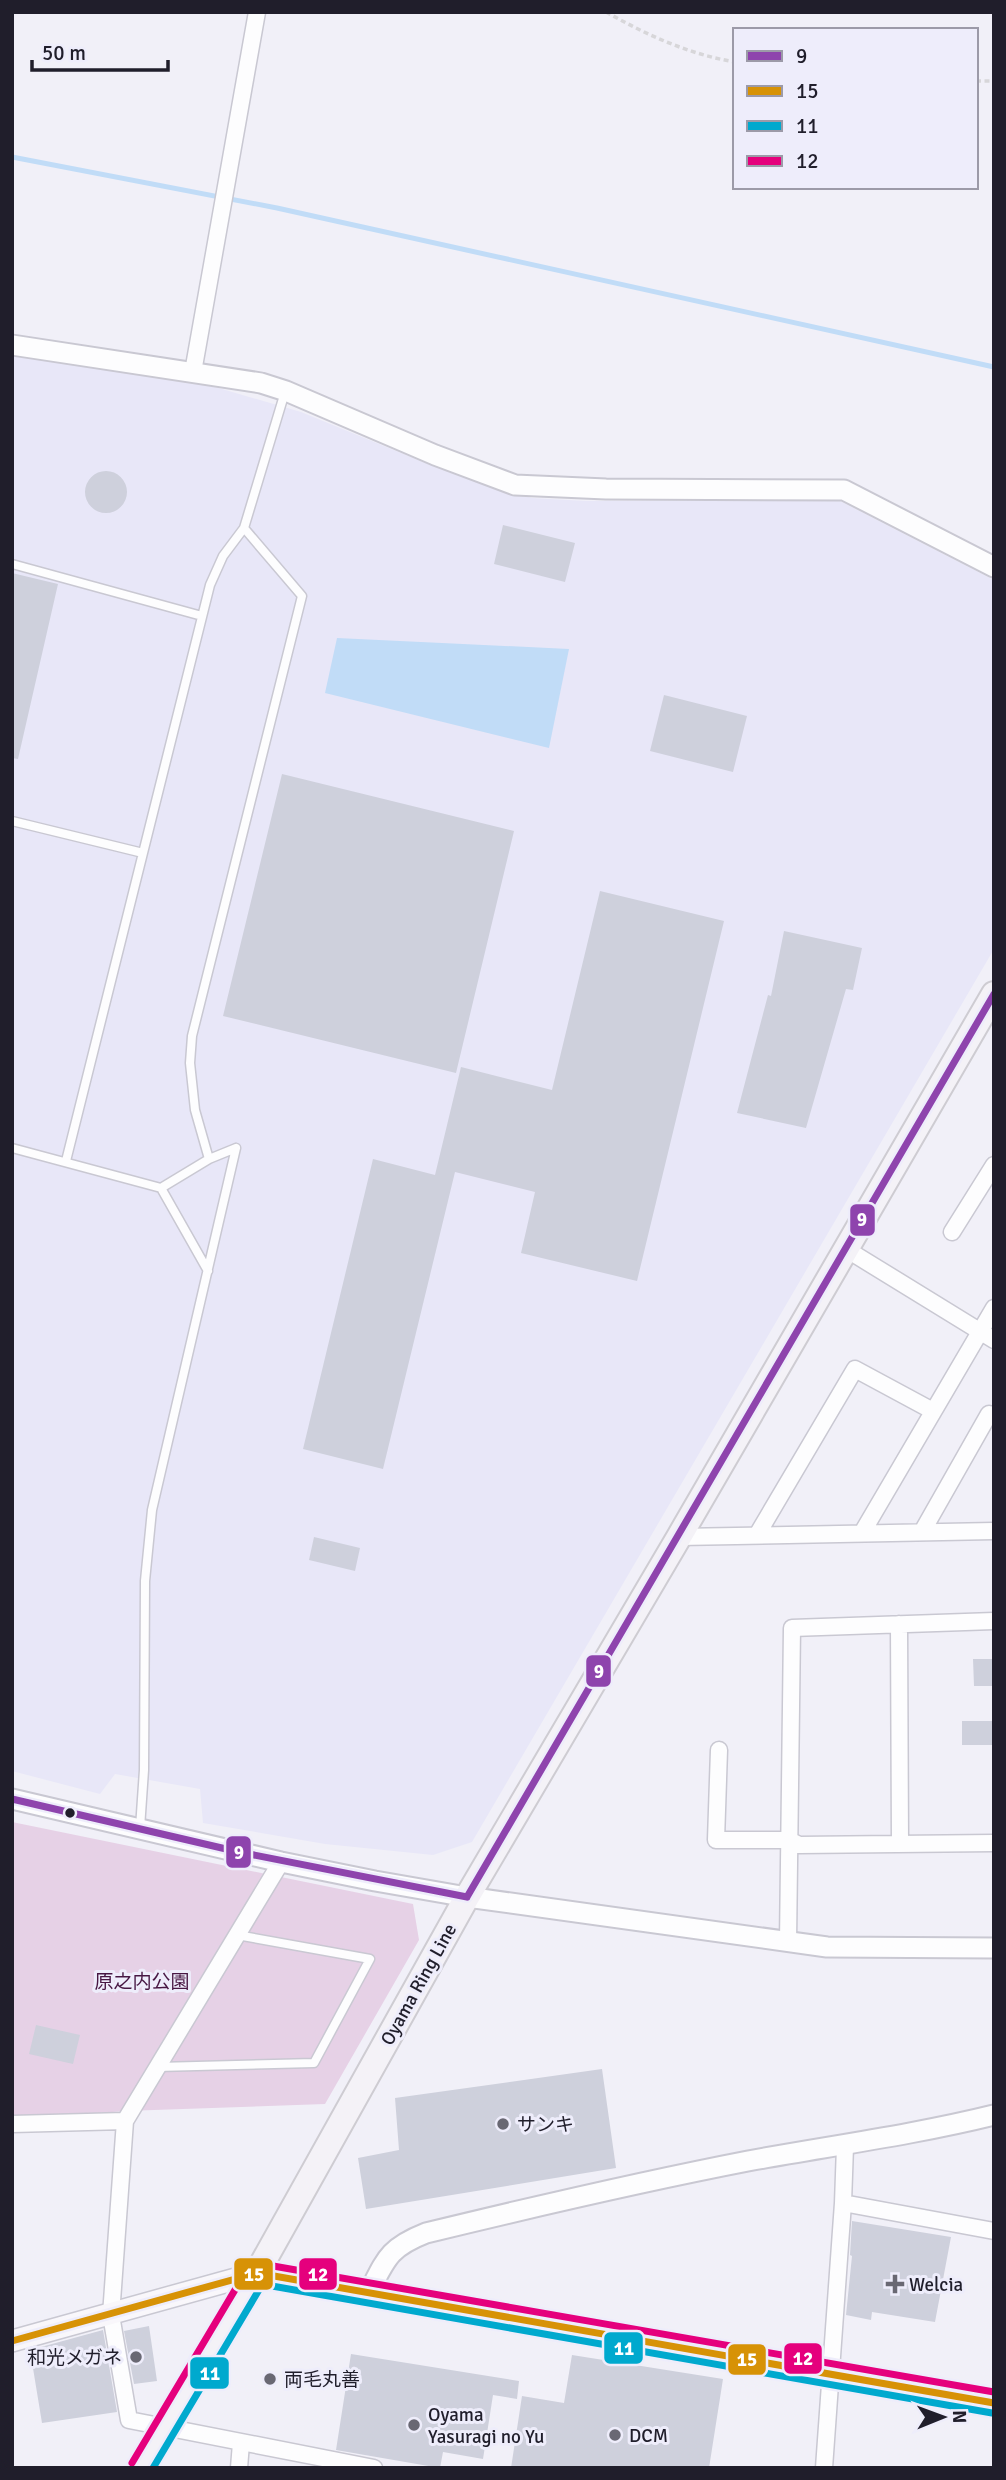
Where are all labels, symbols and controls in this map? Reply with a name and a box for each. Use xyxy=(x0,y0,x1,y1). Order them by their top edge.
scale bar xyxy=(32,28,168,72)
legend xyxy=(733,28,978,189)
text: 50 m xyxy=(42,40,86,66)
text: 9 xyxy=(796,43,807,69)
text: 15 xyxy=(796,78,819,104)
text: 11 xyxy=(796,113,819,139)
text: 12 xyxy=(796,148,819,174)
line badge: 9 xyxy=(849,1203,876,1237)
text: 9 xyxy=(857,1208,867,1232)
line badge: 9 xyxy=(585,1654,612,1688)
text: 9 xyxy=(594,1660,604,1684)
unlabelled marker xyxy=(63,1806,77,1820)
line badge: 9 xyxy=(225,1835,252,1869)
text: 9 xyxy=(234,1841,244,1865)
street label: Oyama Ring Line xyxy=(376,1919,462,2050)
park label: 原之内公園 xyxy=(94,1970,190,1994)
place label: サンキ xyxy=(517,2113,574,2137)
marker: サンキ xyxy=(495,2116,511,2132)
line badge: 15 xyxy=(233,2257,274,2291)
line badge: 12 xyxy=(298,2257,338,2291)
text: 15 xyxy=(244,2263,264,2287)
text: 12 xyxy=(308,2263,328,2287)
place label: Welcia xyxy=(909,2273,963,2297)
marker: Welcia xyxy=(887,2276,903,2292)
line badge: 11 xyxy=(603,2331,644,2365)
text: 11 xyxy=(614,2337,634,2361)
line badge: 12 xyxy=(783,2342,823,2375)
line badge: 15 xyxy=(727,2343,767,2376)
place label: 和光メガネ xyxy=(27,2346,122,2370)
text: 12 xyxy=(793,2347,813,2371)
text: 15 xyxy=(737,2348,757,2372)
marker: 和光メガネ xyxy=(128,2349,144,2365)
line badge: 11 xyxy=(189,2356,230,2390)
text: 11 xyxy=(200,2362,220,2386)
place label: 両毛丸善 xyxy=(284,2368,360,2392)
marker: 両毛丸善 xyxy=(262,2371,278,2387)
north arrow xyxy=(908,2382,978,2452)
place label: Oyama Yasuragi no Yu xyxy=(428,2403,544,2449)
text: N xyxy=(947,2410,971,2424)
marker: Oyama Yasuragi no Yu xyxy=(406,2417,422,2433)
place label: DCM xyxy=(629,2424,668,2448)
marker: DCM xyxy=(607,2427,623,2443)

